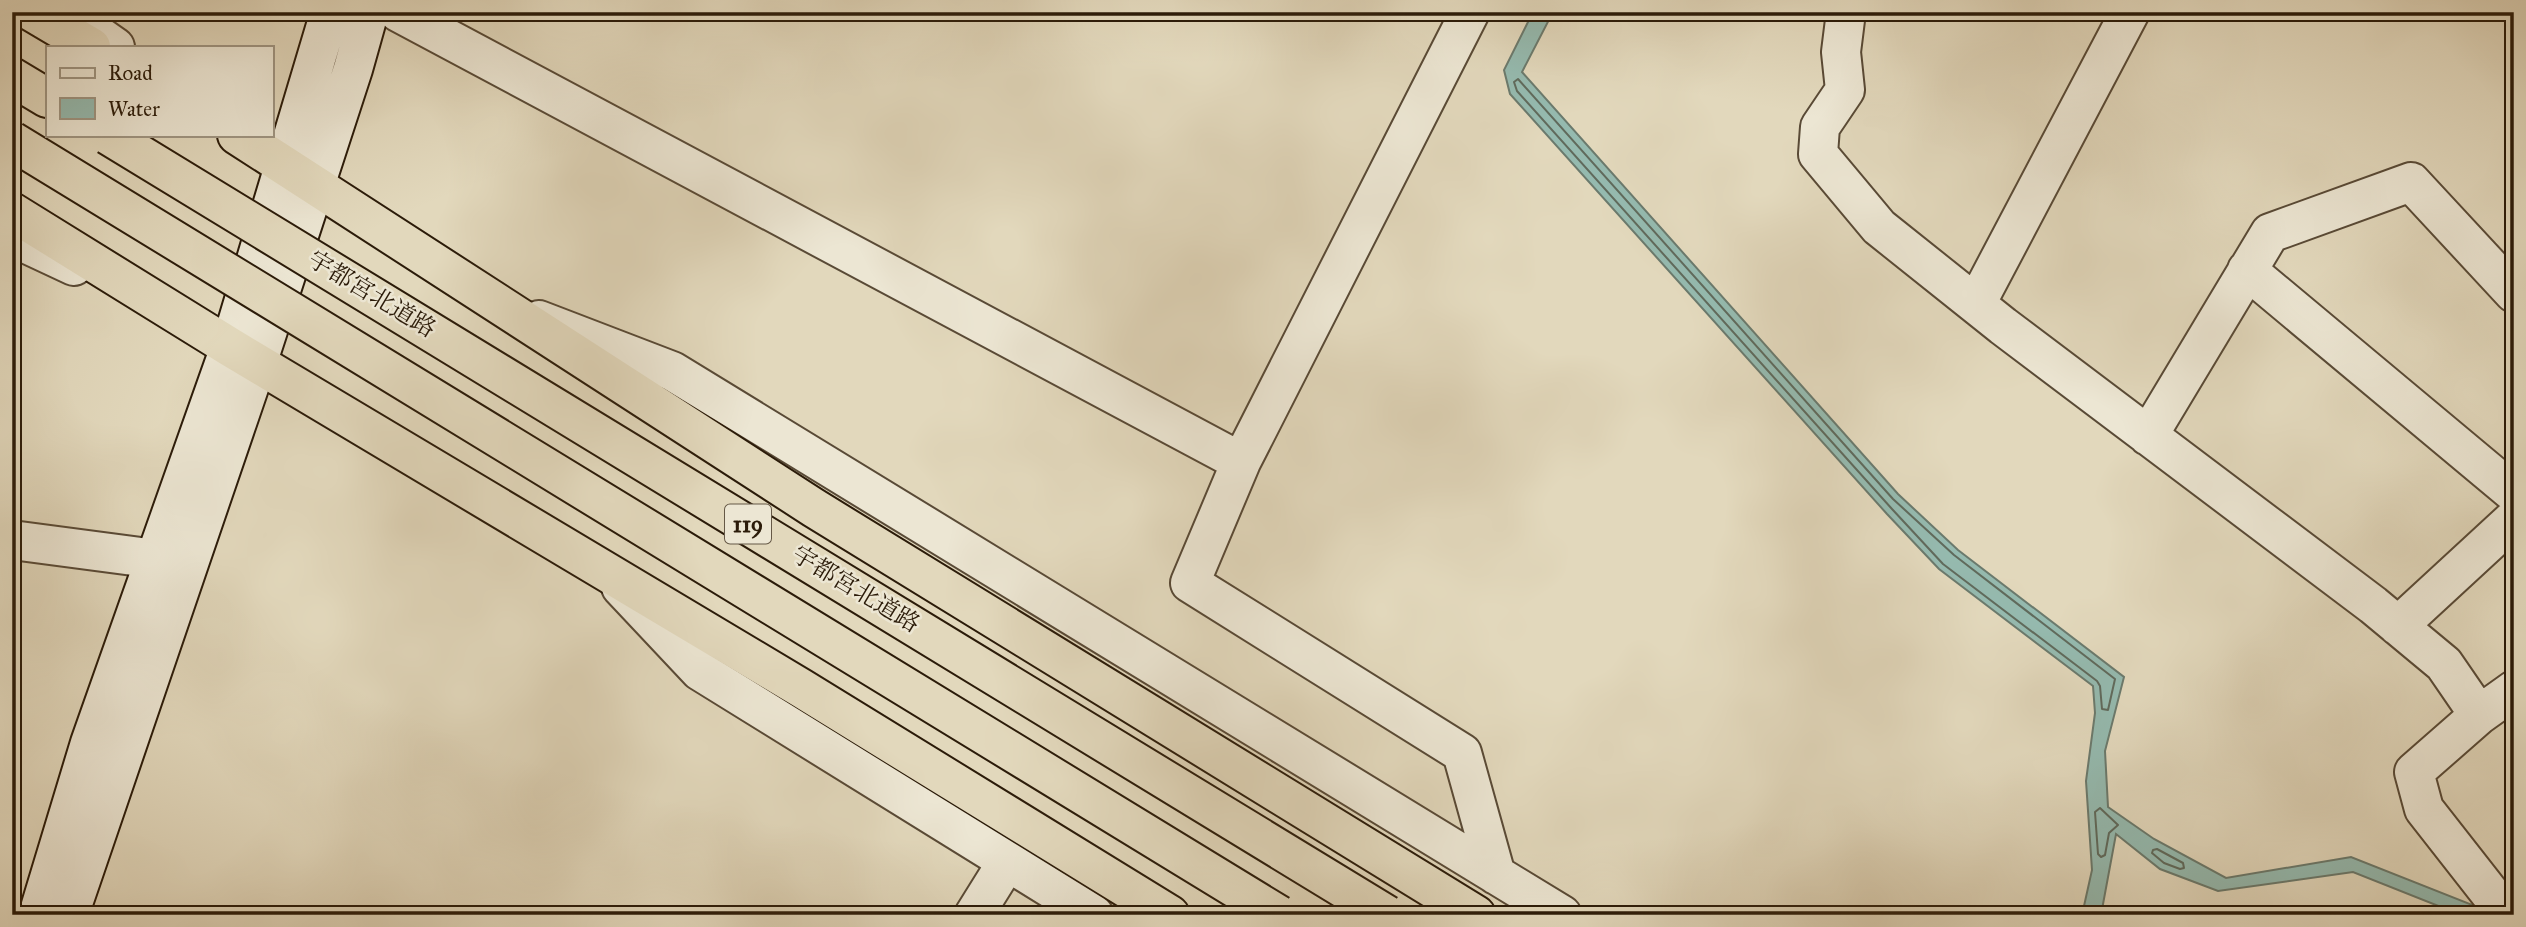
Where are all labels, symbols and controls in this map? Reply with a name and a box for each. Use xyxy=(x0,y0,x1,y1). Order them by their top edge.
legend xyxy=(46,46,273,136)
text: Road xyxy=(108,60,153,86)
text: Water xyxy=(108,96,160,122)
street label: 宇都宮北道路 xyxy=(303,244,441,344)
road number: 119 xyxy=(725,504,771,544)
street label: 宇都宮北道路 xyxy=(787,539,925,639)

